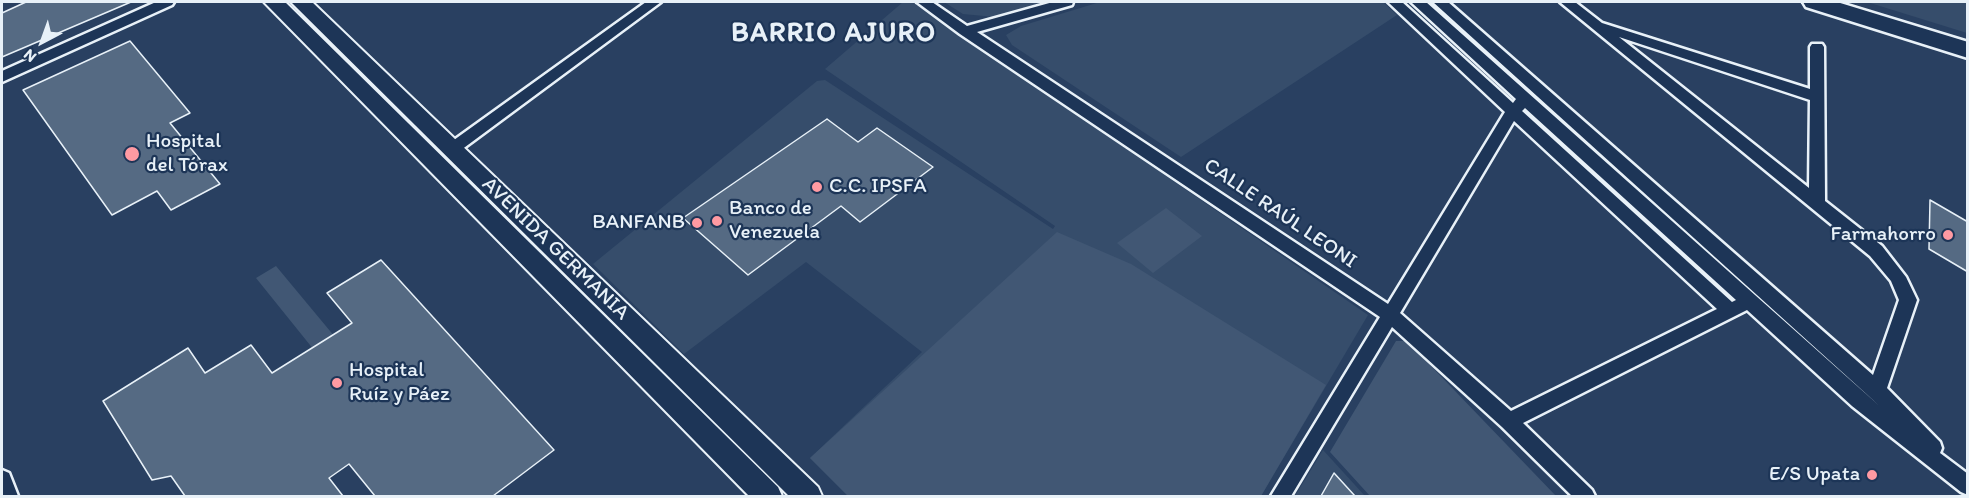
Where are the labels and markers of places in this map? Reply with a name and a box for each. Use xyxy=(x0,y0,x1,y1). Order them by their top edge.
place label: Hospital del Tórax xyxy=(146,129,228,179)
marker: Hospital del Tórax xyxy=(123,145,141,163)
place label: C.C. IPSFA xyxy=(829,174,927,200)
marker: C.C. IPSFA xyxy=(810,180,824,194)
place label: Banco de Venezuela xyxy=(729,196,820,246)
place label: BANFANB xyxy=(592,210,685,236)
marker: Banco de Venezuela xyxy=(710,214,724,228)
marker: BANFANB xyxy=(690,216,704,230)
place label: Farmahorro xyxy=(1831,222,1936,248)
marker: Farmahorro xyxy=(1941,228,1955,242)
place label: Hospital Ruíz y Páez xyxy=(349,358,450,408)
marker: Hospital Ruíz y Páez xyxy=(330,376,344,390)
place label: E/S Upata xyxy=(1769,462,1860,488)
marker: E/S Upata xyxy=(1865,468,1879,482)

